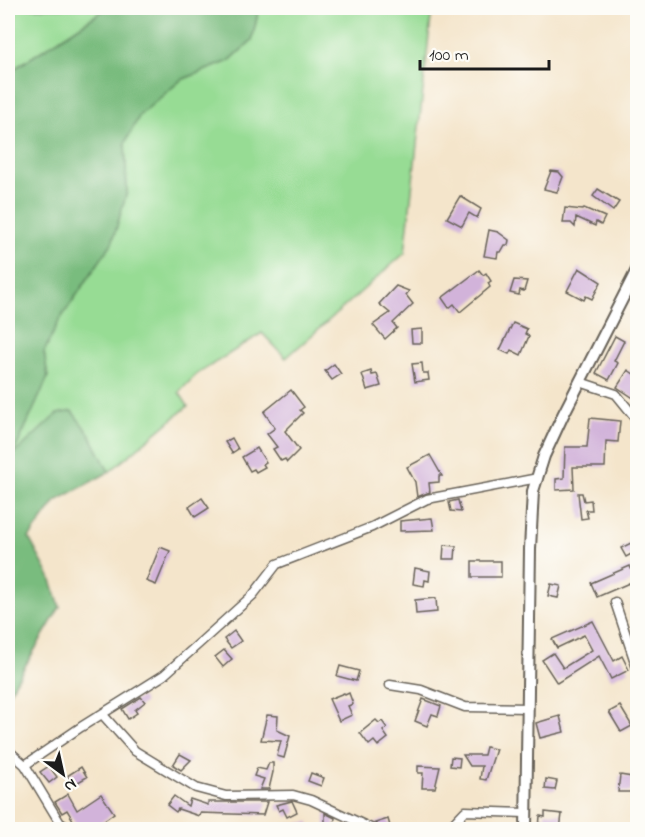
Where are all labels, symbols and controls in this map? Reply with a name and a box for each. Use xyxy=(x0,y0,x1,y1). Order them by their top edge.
scale bar xyxy=(420,33,549,71)
text: 100 m xyxy=(429,43,469,69)
north arrow xyxy=(33,744,93,804)
text: N xyxy=(59,772,81,798)

